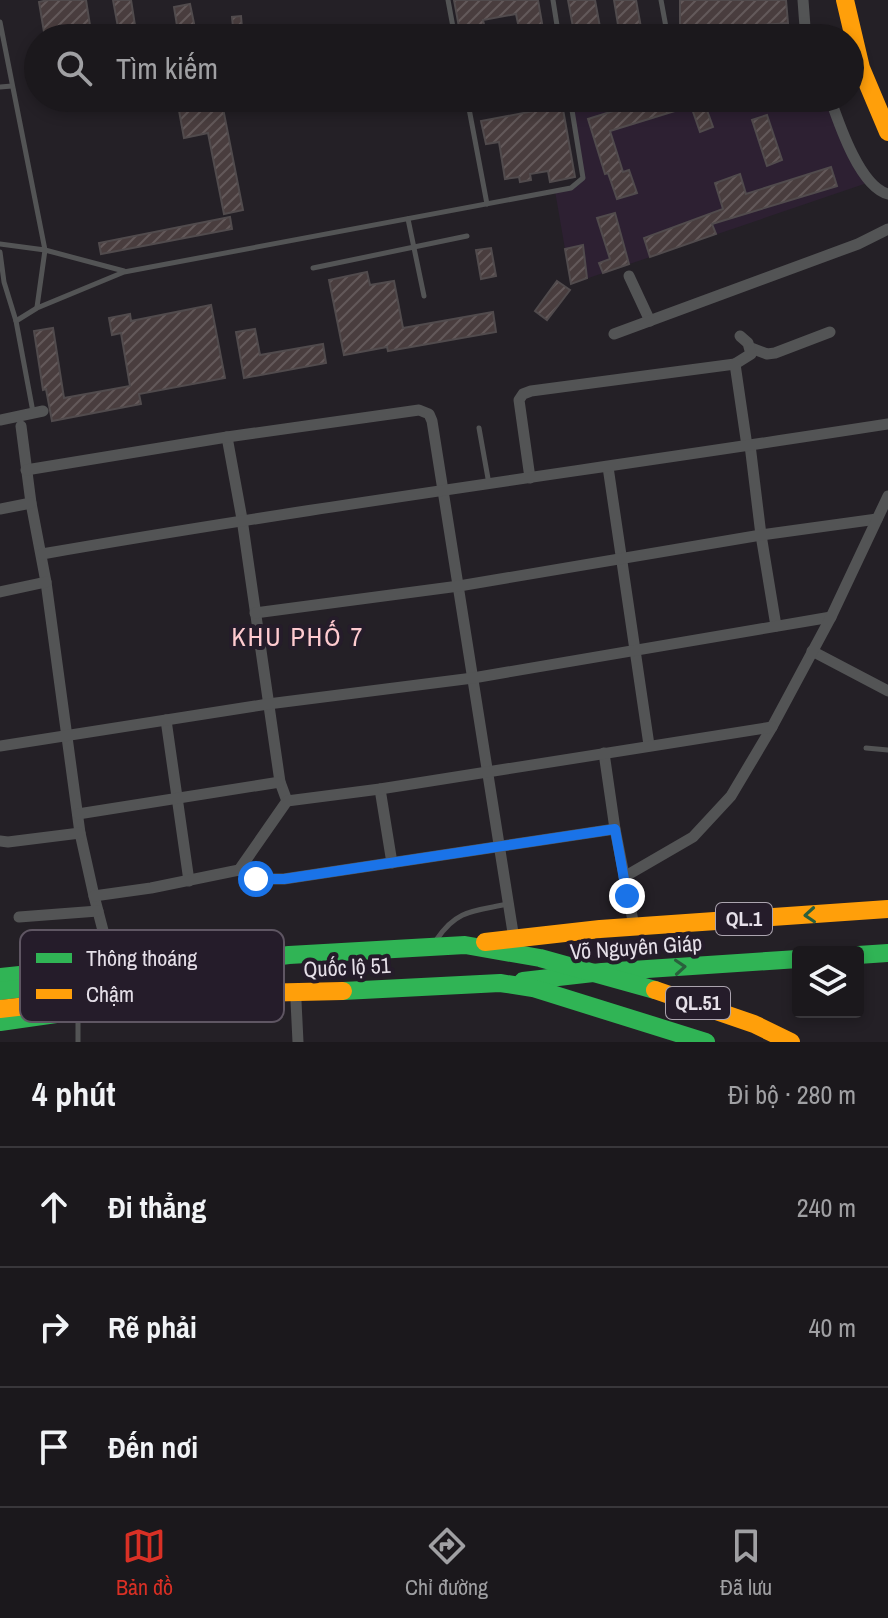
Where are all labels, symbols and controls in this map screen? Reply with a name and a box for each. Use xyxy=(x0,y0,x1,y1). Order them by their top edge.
search box xyxy=(24,24,864,112)
icon: search xyxy=(52,46,96,90)
text: Tìm kiếm xyxy=(116,48,218,88)
district label: KHU PHỐ 7 xyxy=(232,619,364,654)
route start xyxy=(238,861,274,897)
route end xyxy=(609,878,645,914)
road number: QL.1 xyxy=(716,903,772,935)
one-way arrow xyxy=(803,906,816,923)
street label: Võ Nguyên Giáp xyxy=(569,927,703,967)
legend xyxy=(20,930,284,1022)
text: Thông thoáng xyxy=(86,943,197,973)
map controls xyxy=(792,946,864,1018)
button: layers xyxy=(792,946,864,1018)
street label: Quốc lộ 51 xyxy=(303,950,391,984)
one-way arrow xyxy=(674,959,687,976)
text: Chậm xyxy=(86,979,134,1009)
road number: QL.51 xyxy=(666,987,730,1019)
text: 4 phút xyxy=(32,1071,116,1117)
text: Đi bộ · 280 m xyxy=(728,1077,856,1112)
icon: ahead xyxy=(32,1185,76,1229)
text: Đi thẳng xyxy=(108,1187,206,1227)
text: 240 m xyxy=(797,1190,856,1225)
icon: right xyxy=(32,1305,76,1349)
text: Rẽ phải xyxy=(108,1307,197,1347)
text: 40 m xyxy=(809,1310,856,1345)
icon: arrive xyxy=(32,1425,76,1469)
text: Đến nơi xyxy=(108,1427,198,1467)
tab: Bản đồ xyxy=(116,1524,173,1602)
tab: Chỉ đường xyxy=(405,1524,488,1602)
tab: Đã lưu xyxy=(720,1524,772,1602)

